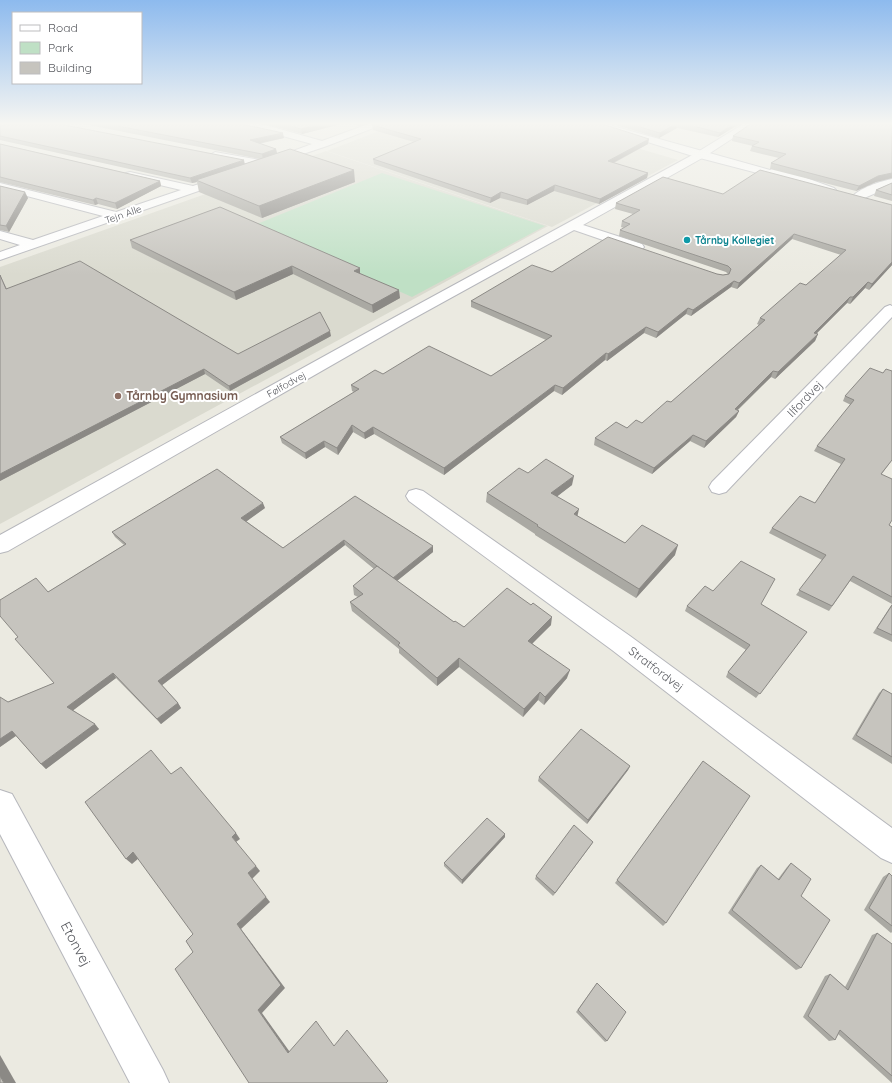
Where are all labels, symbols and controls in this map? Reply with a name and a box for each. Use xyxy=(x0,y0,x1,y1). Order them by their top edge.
legend xyxy=(12,12,142,84)
text: Road xyxy=(48,20,78,35)
text: Park xyxy=(48,40,73,55)
text: Building xyxy=(48,60,92,75)
street label: Tejn Alle xyxy=(103,202,144,227)
place label: Tårnby Kollegiet xyxy=(695,234,774,247)
marker: Tårnby Kollegiet xyxy=(682,235,692,245)
street label: Følfodvej xyxy=(264,368,308,401)
street label: Ilfordvej xyxy=(784,377,826,420)
place label: Tårnby Gymnasium xyxy=(126,388,238,403)
marker: Tårnby Gymnasium xyxy=(113,391,123,401)
street label: Stratfordvej xyxy=(626,643,687,694)
street label: Etonvej xyxy=(57,919,95,969)

